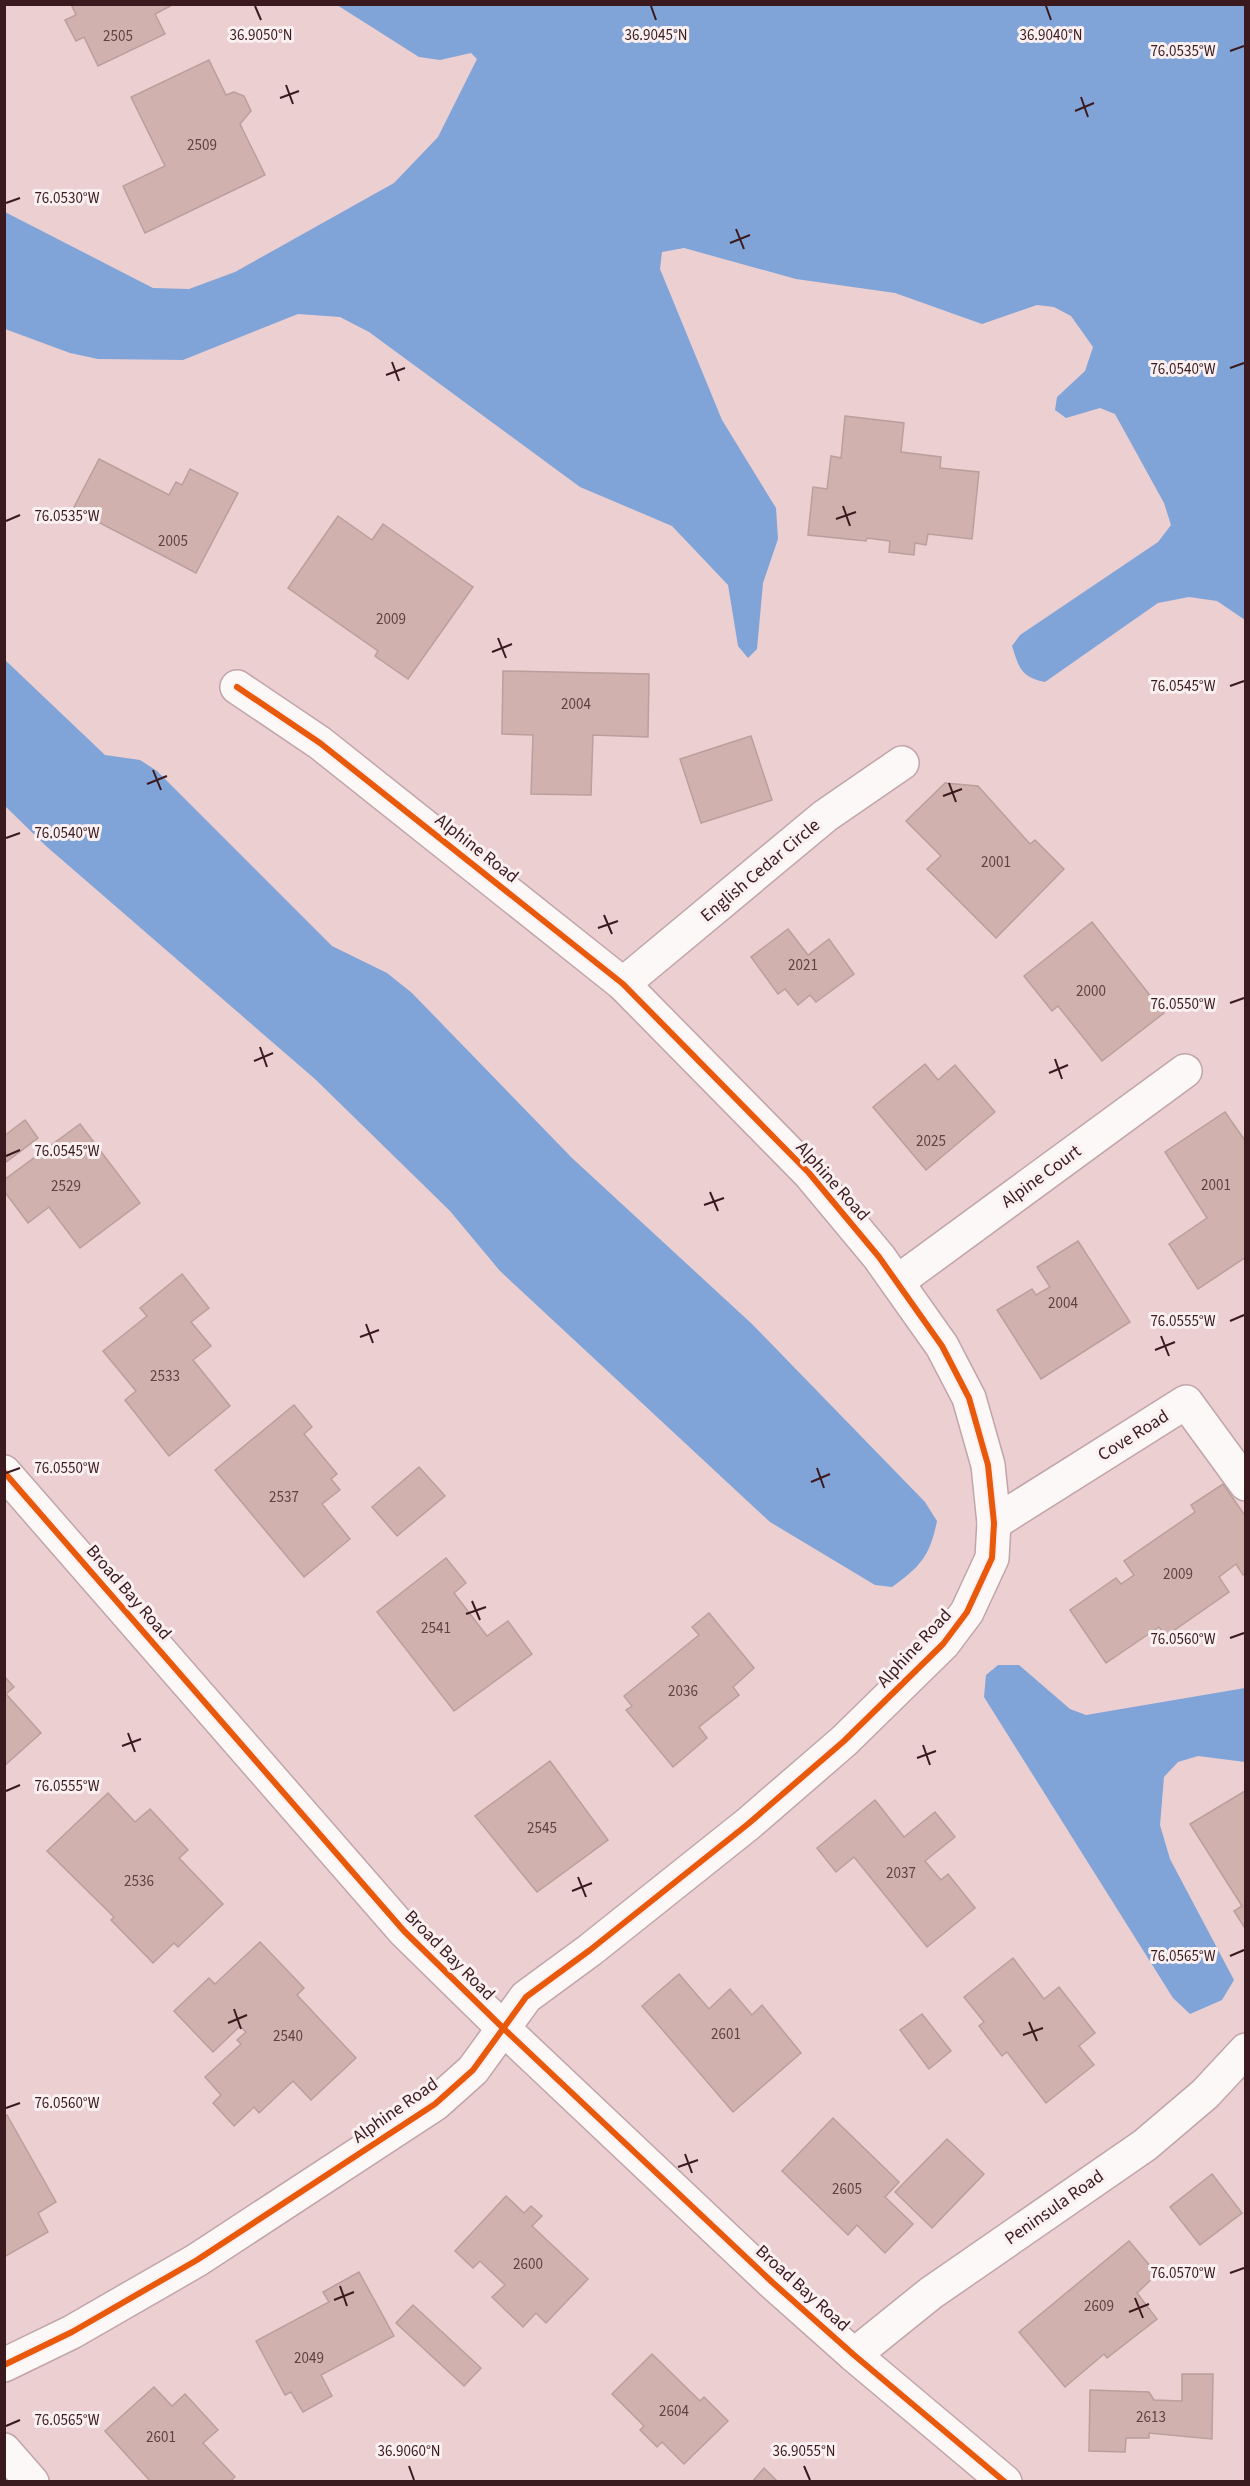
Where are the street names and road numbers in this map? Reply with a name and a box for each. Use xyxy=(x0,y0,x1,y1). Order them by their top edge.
street label: Alphine Road xyxy=(430,808,524,889)
street label: English Cedar Circle xyxy=(695,813,825,928)
street label: Alphine Road xyxy=(790,1136,875,1227)
street label: Alpine Court xyxy=(996,1139,1086,1214)
street label: Cove Road xyxy=(1093,1404,1174,1467)
street label: Broad Bay Road xyxy=(80,1539,177,1645)
street label: Alphine Road xyxy=(871,1603,957,1693)
street label: Broad Bay Road xyxy=(399,1904,501,2006)
street label: Alphine Road xyxy=(347,2072,443,2149)
street label: Peninsula Road xyxy=(1000,2164,1109,2251)
street label: Broad Bay Road xyxy=(750,2239,855,2338)

